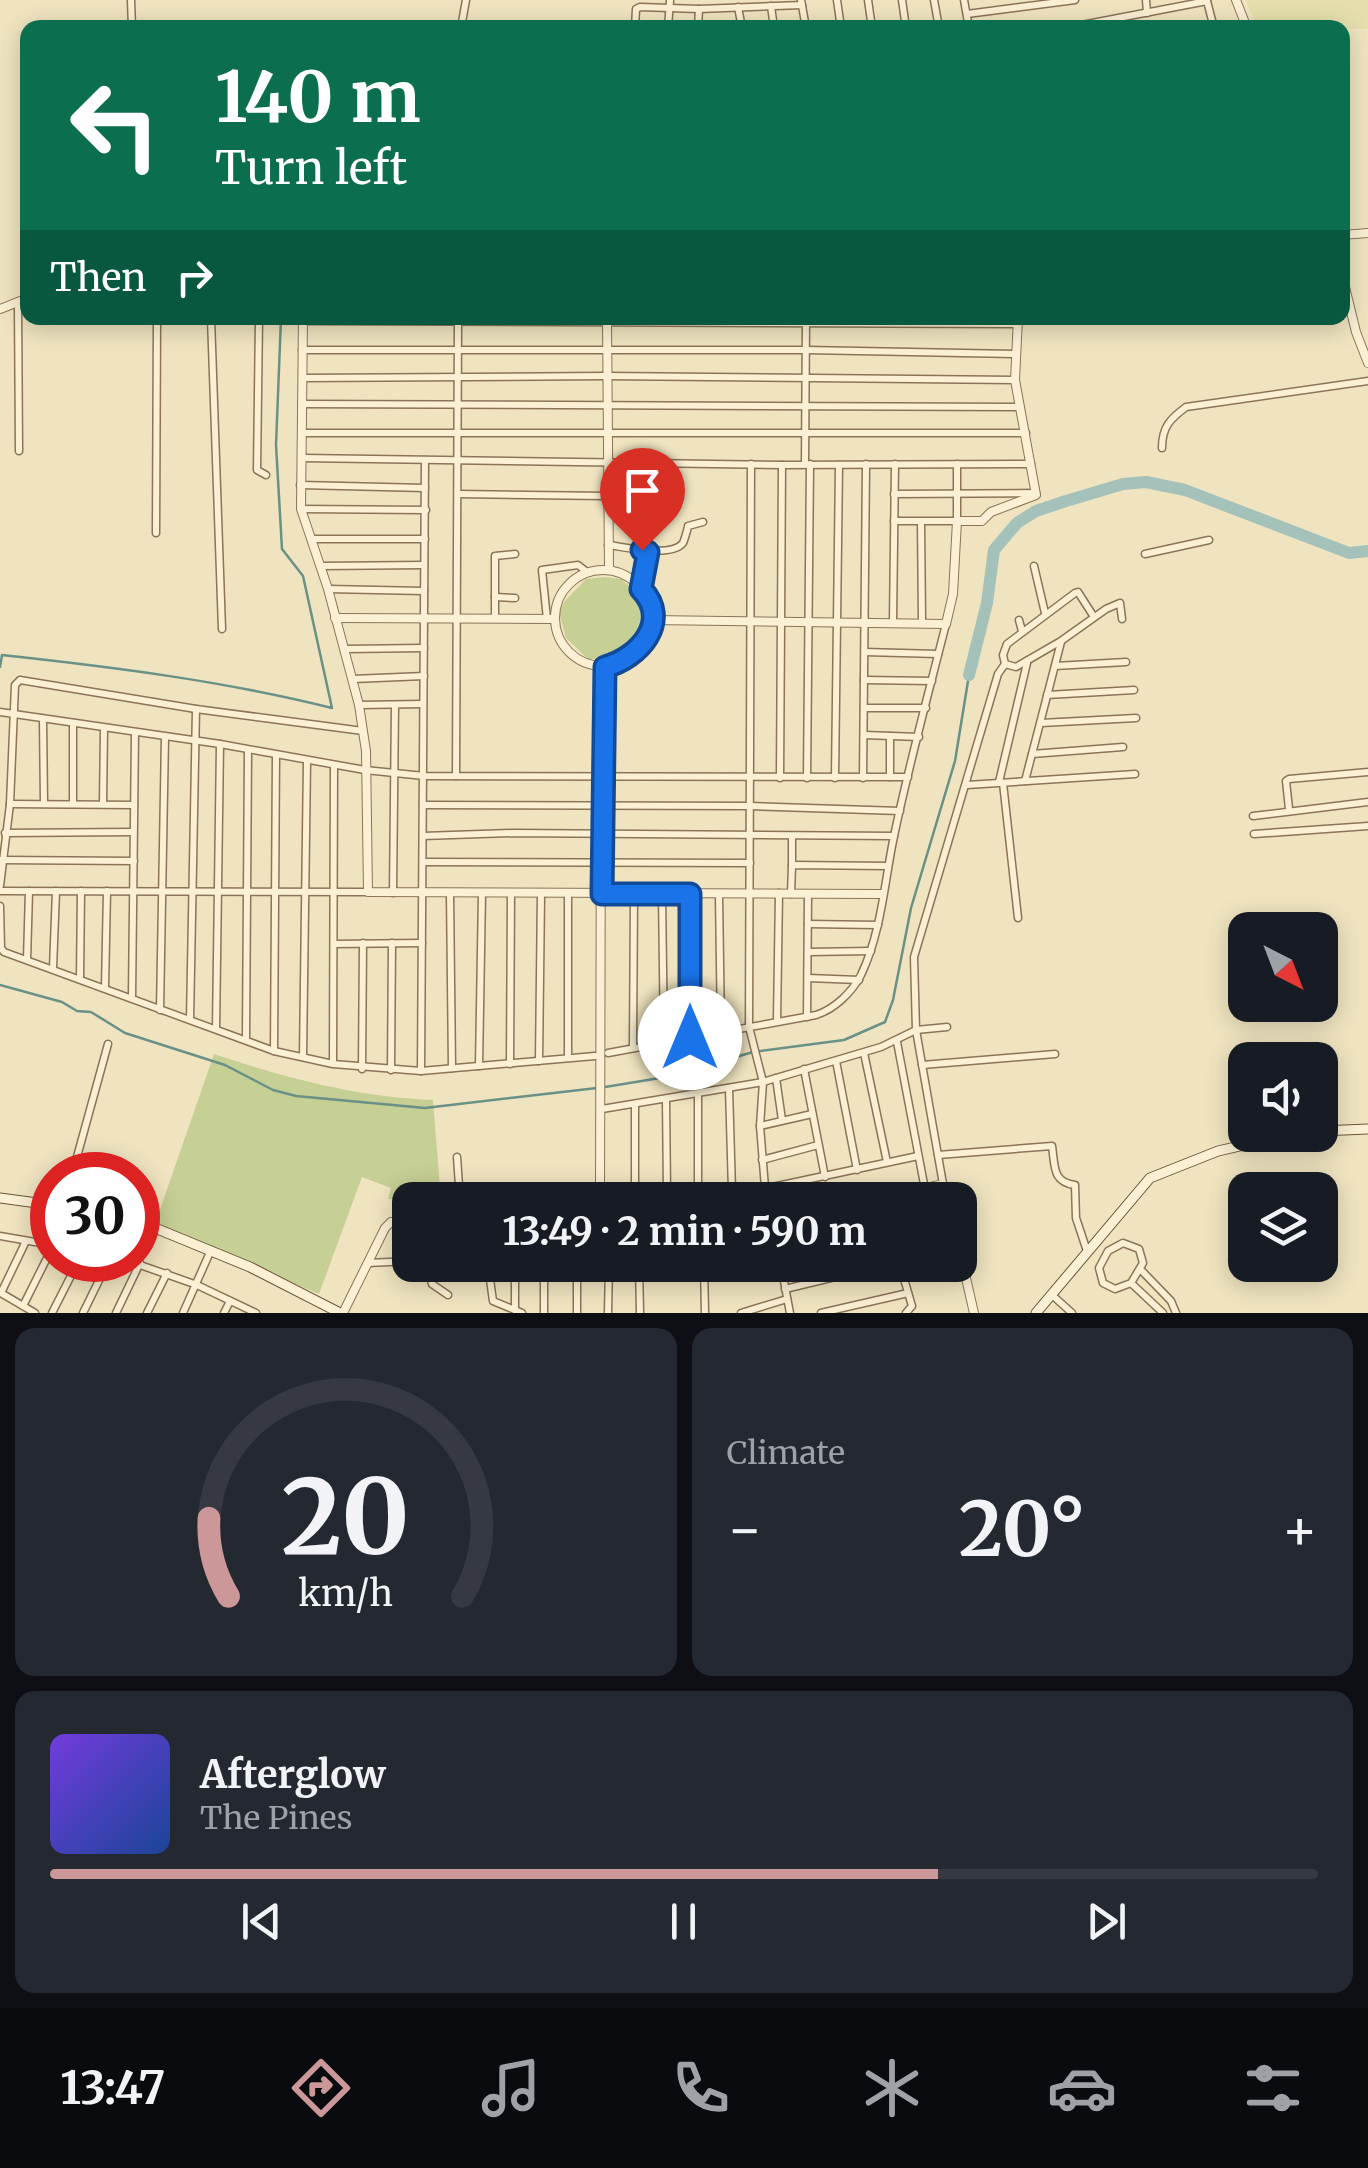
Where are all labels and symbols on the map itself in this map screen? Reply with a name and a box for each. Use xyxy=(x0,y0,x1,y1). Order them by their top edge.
pin xyxy=(600,448,685,551)
north arrow xyxy=(1228,912,1338,1022)
position arrow xyxy=(638,986,742,1090)
speed limit sign: 30 xyxy=(30,1152,160,1282)

